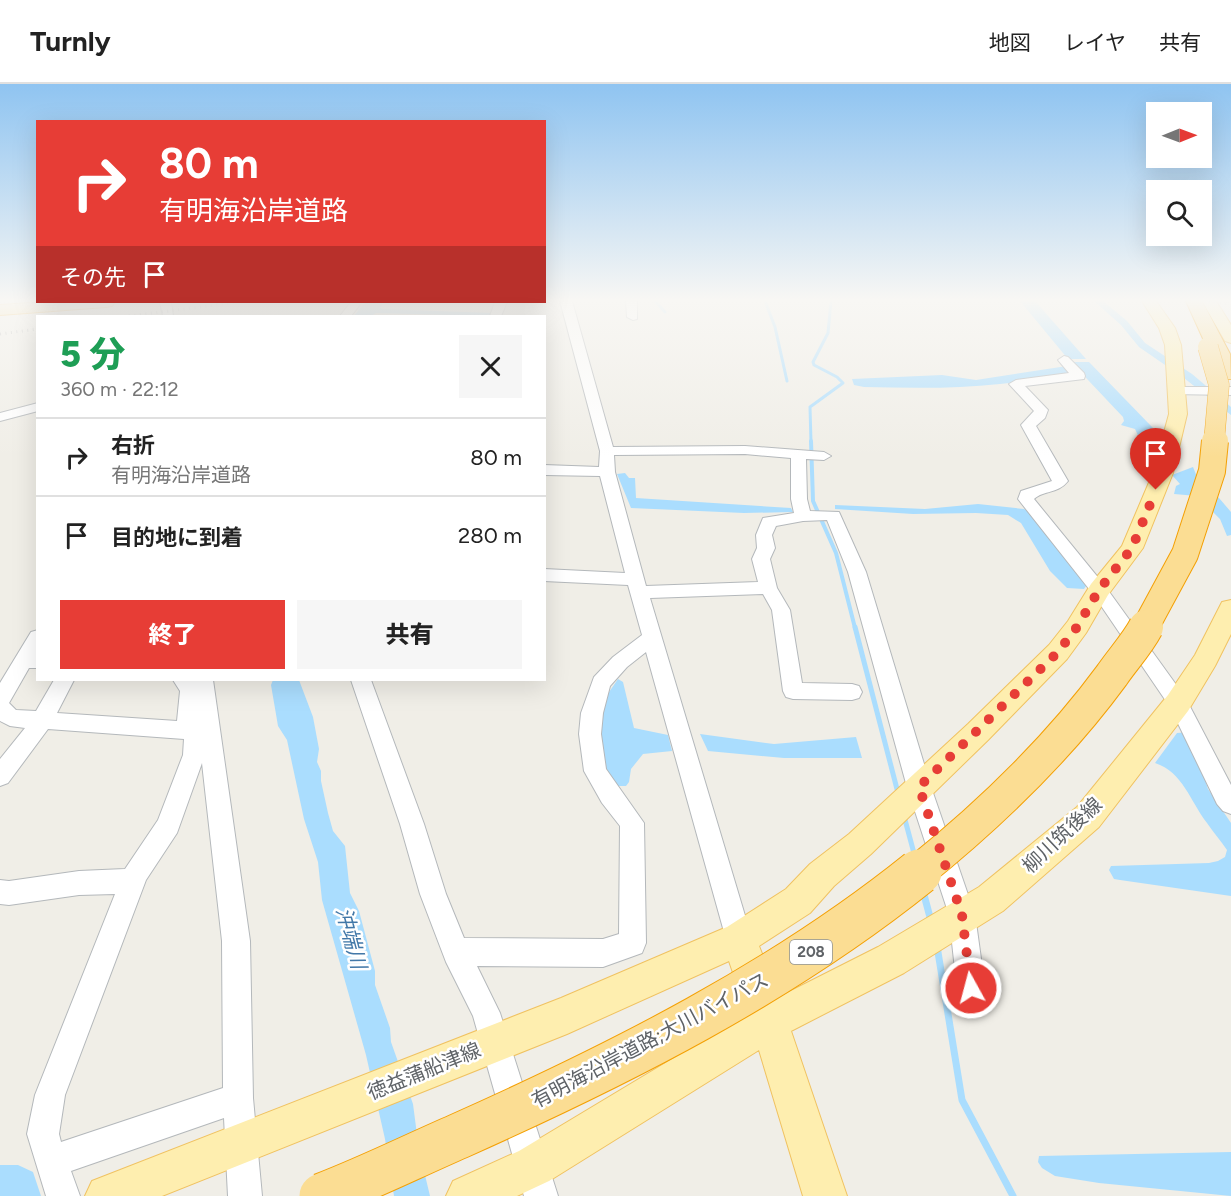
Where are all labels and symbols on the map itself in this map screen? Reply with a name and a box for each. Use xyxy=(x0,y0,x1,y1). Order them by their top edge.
north arrow xyxy=(1146,102,1212,168)
pin xyxy=(1130,428,1181,490)
street label: 柳川筑後線 xyxy=(1017,792,1107,878)
water label: 沖端川 xyxy=(331,904,372,973)
road number: 208 xyxy=(790,940,832,964)
position arrow xyxy=(939,956,1003,1020)
street label: 有明海沿岸道路;大川バイパス xyxy=(527,967,773,1113)
street label: 徳益蒲船津線 xyxy=(364,1037,484,1105)

